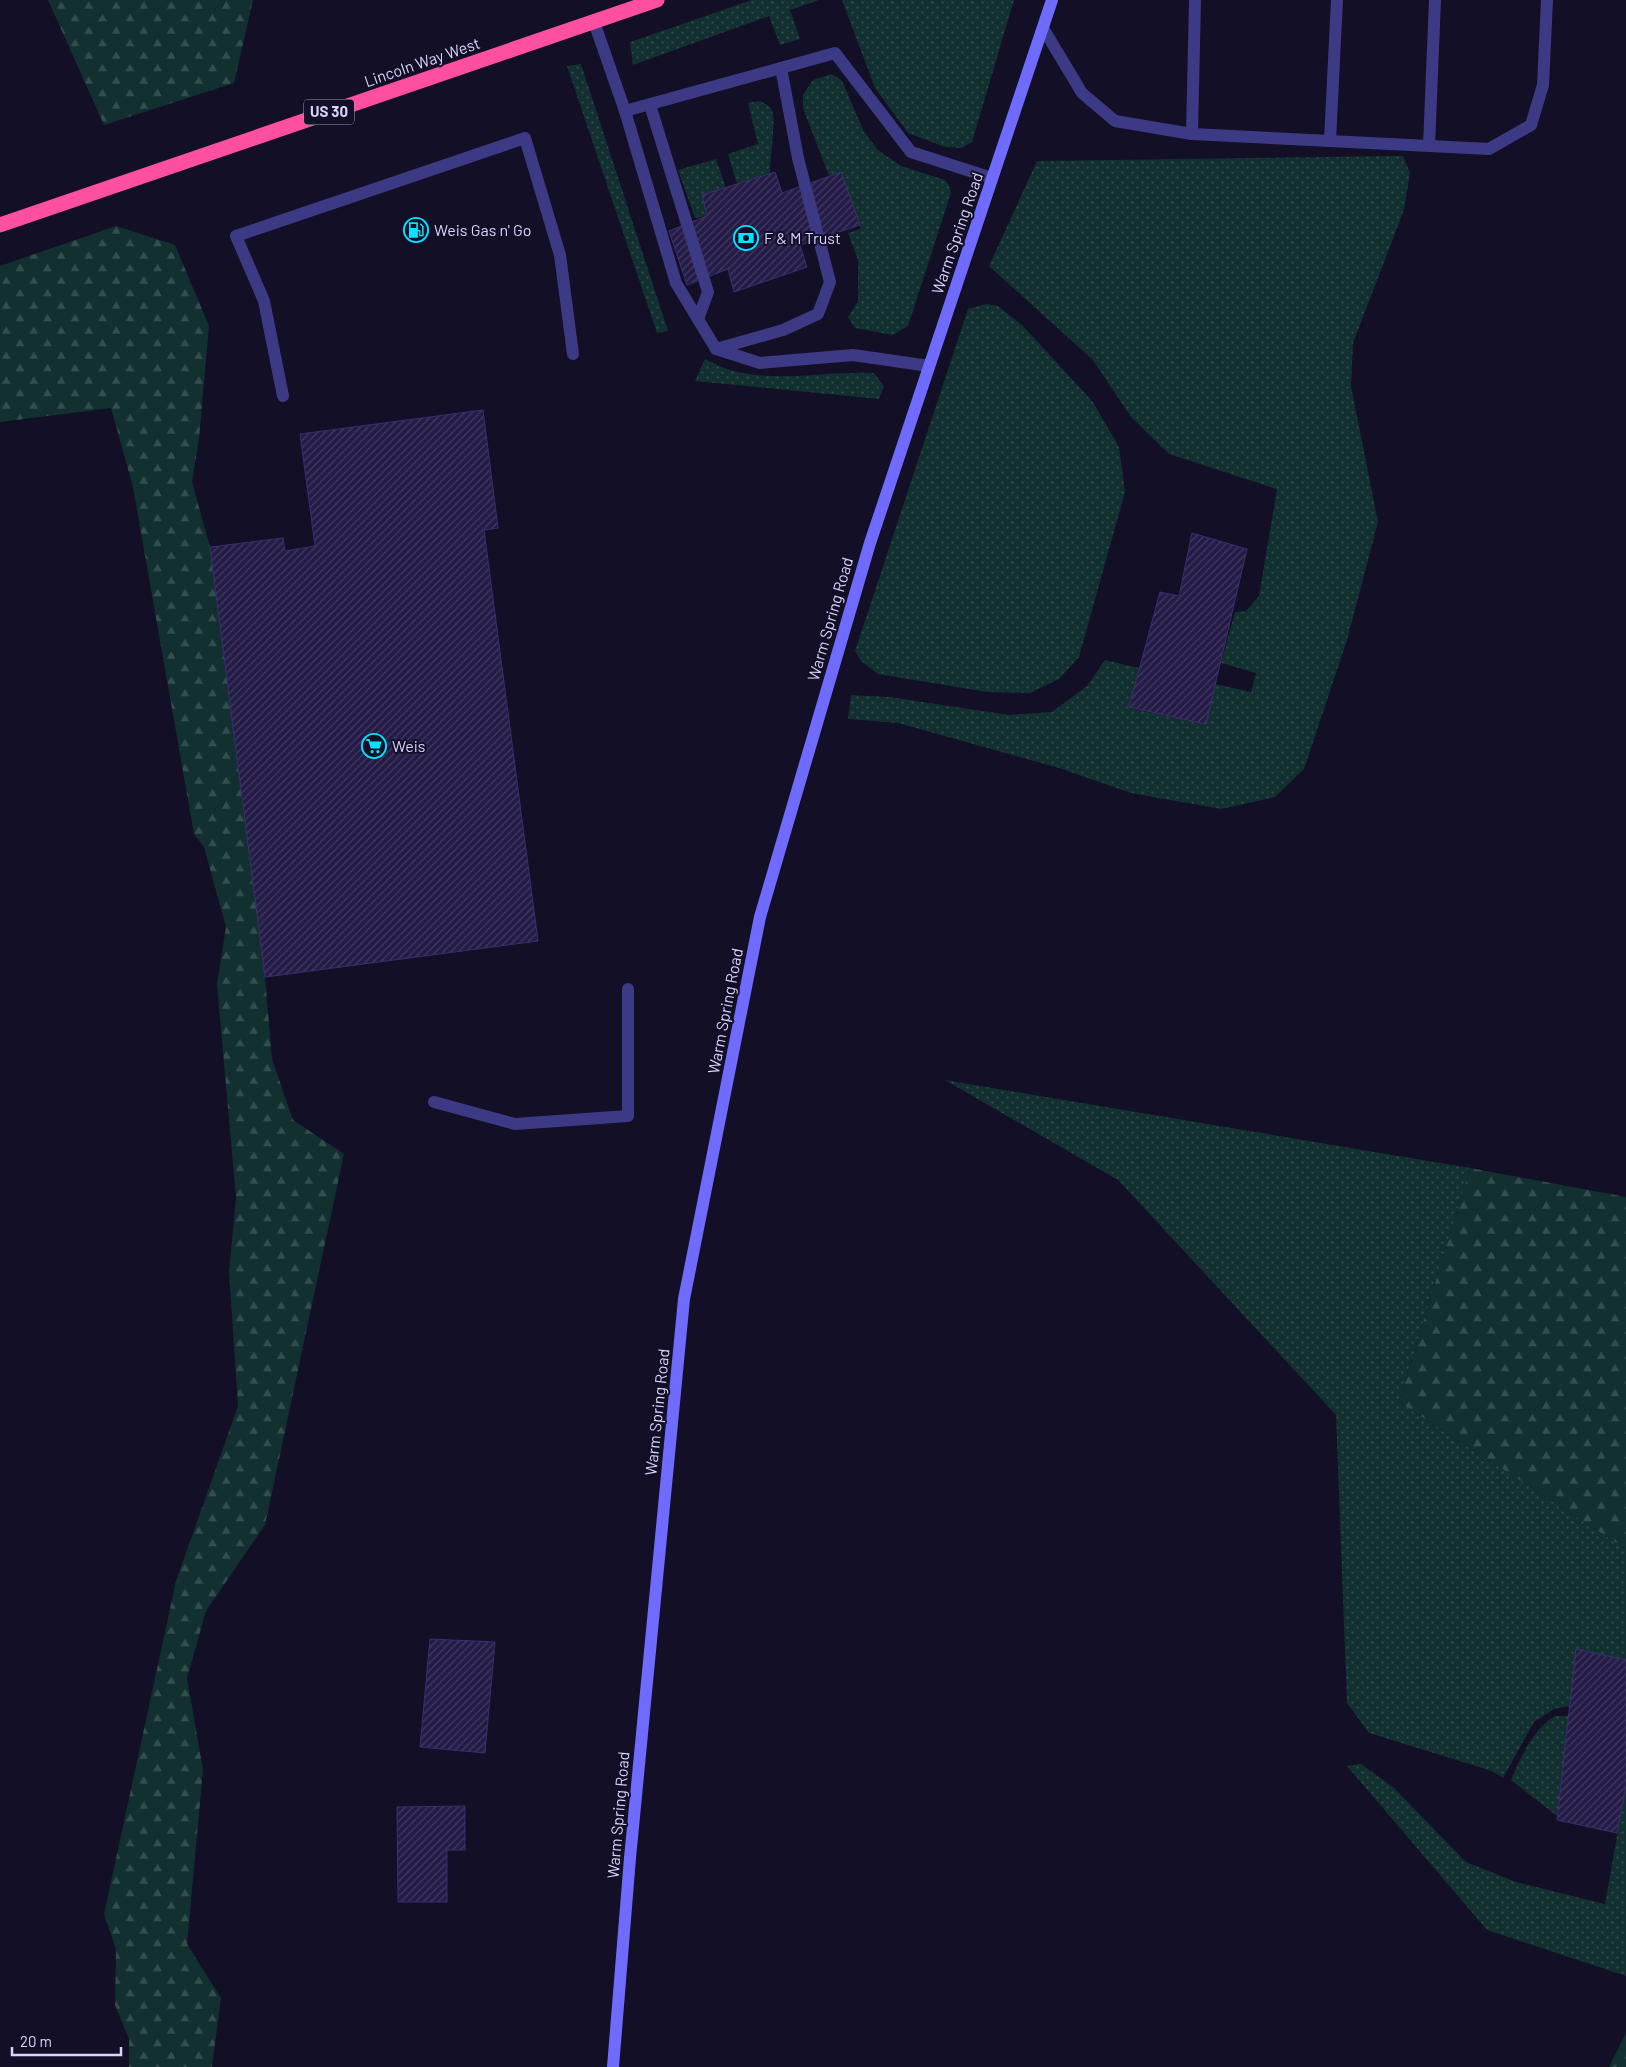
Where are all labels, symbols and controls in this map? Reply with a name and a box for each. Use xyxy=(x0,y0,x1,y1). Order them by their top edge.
street label: Lincoln Way West xyxy=(361,33,482,90)
road number: US 30 xyxy=(304,100,354,124)
street label: Warm Spring Road xyxy=(927,169,986,296)
fuel station icon: Weis Gas n' Go xyxy=(403,217,429,243)
place label: Weis Gas n' Go xyxy=(434,220,532,239)
bank icon: F & M Trust xyxy=(733,225,759,251)
place label: F & M Trust xyxy=(764,228,841,247)
street label: Warm Spring Road xyxy=(803,555,856,683)
supermarket icon: Weis xyxy=(361,733,387,759)
place label: Weis xyxy=(392,736,426,755)
street label: Warm Spring Road xyxy=(703,946,746,1075)
street label: Warm Spring Road xyxy=(640,1348,673,1476)
street label: Warm Spring Road xyxy=(602,1751,633,1879)
scale bar xyxy=(12,2024,121,2056)
text: 20 m xyxy=(20,2032,52,2050)

